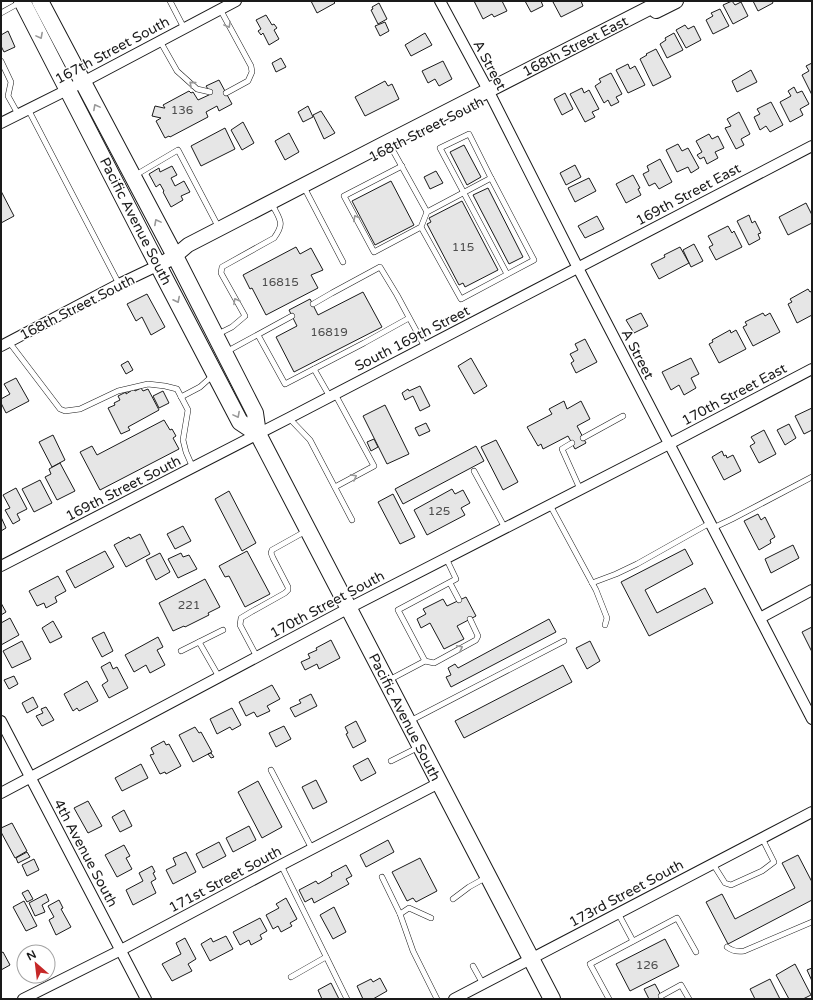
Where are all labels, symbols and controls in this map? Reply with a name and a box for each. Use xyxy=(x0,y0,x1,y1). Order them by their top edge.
street label: 168th Street East xyxy=(520,12,631,80)
street label: 167th Street South xyxy=(52,13,172,88)
one-way arrow xyxy=(224,21,231,28)
one-way arrow xyxy=(35,32,42,39)
street label: A Street xyxy=(469,37,510,94)
one-way arrow xyxy=(189,81,197,88)
street label: 168th Street South xyxy=(366,93,487,166)
house number: 136 xyxy=(171,103,193,117)
one-way arrow xyxy=(93,104,101,111)
street label: Pacific Avenue South xyxy=(96,154,175,288)
street label: 169th Street East xyxy=(633,159,744,229)
one-way arrow xyxy=(353,214,361,222)
one-way arrow xyxy=(154,219,162,226)
house number: 115 xyxy=(452,240,474,254)
street label: 168th Street South xyxy=(17,271,138,344)
house number: 16815 xyxy=(261,275,299,289)
one-way arrow xyxy=(172,296,180,303)
one-way arrow xyxy=(233,297,241,305)
street label: South 169th Street xyxy=(352,302,473,375)
house number: 16819 xyxy=(310,325,348,339)
street label: A Street xyxy=(618,326,658,383)
street label: 170th Street East xyxy=(679,359,790,429)
one-way arrow xyxy=(232,411,240,418)
street label: 169th Street South xyxy=(63,452,184,525)
one-way arrow xyxy=(350,474,357,481)
house number: 125 xyxy=(428,504,450,518)
street label: 170th Street South xyxy=(267,567,387,642)
house number: 221 xyxy=(178,598,200,612)
one-way arrow xyxy=(456,646,464,653)
street label: Pacific Avenue South xyxy=(365,650,444,784)
street label: 4th Avenue South xyxy=(50,796,121,910)
street label: 171st Street South xyxy=(166,843,285,916)
street label: 173rd Street South xyxy=(566,856,686,931)
north arrow xyxy=(16,944,56,984)
text: N xyxy=(25,948,38,963)
house number: 126 xyxy=(636,958,658,972)

